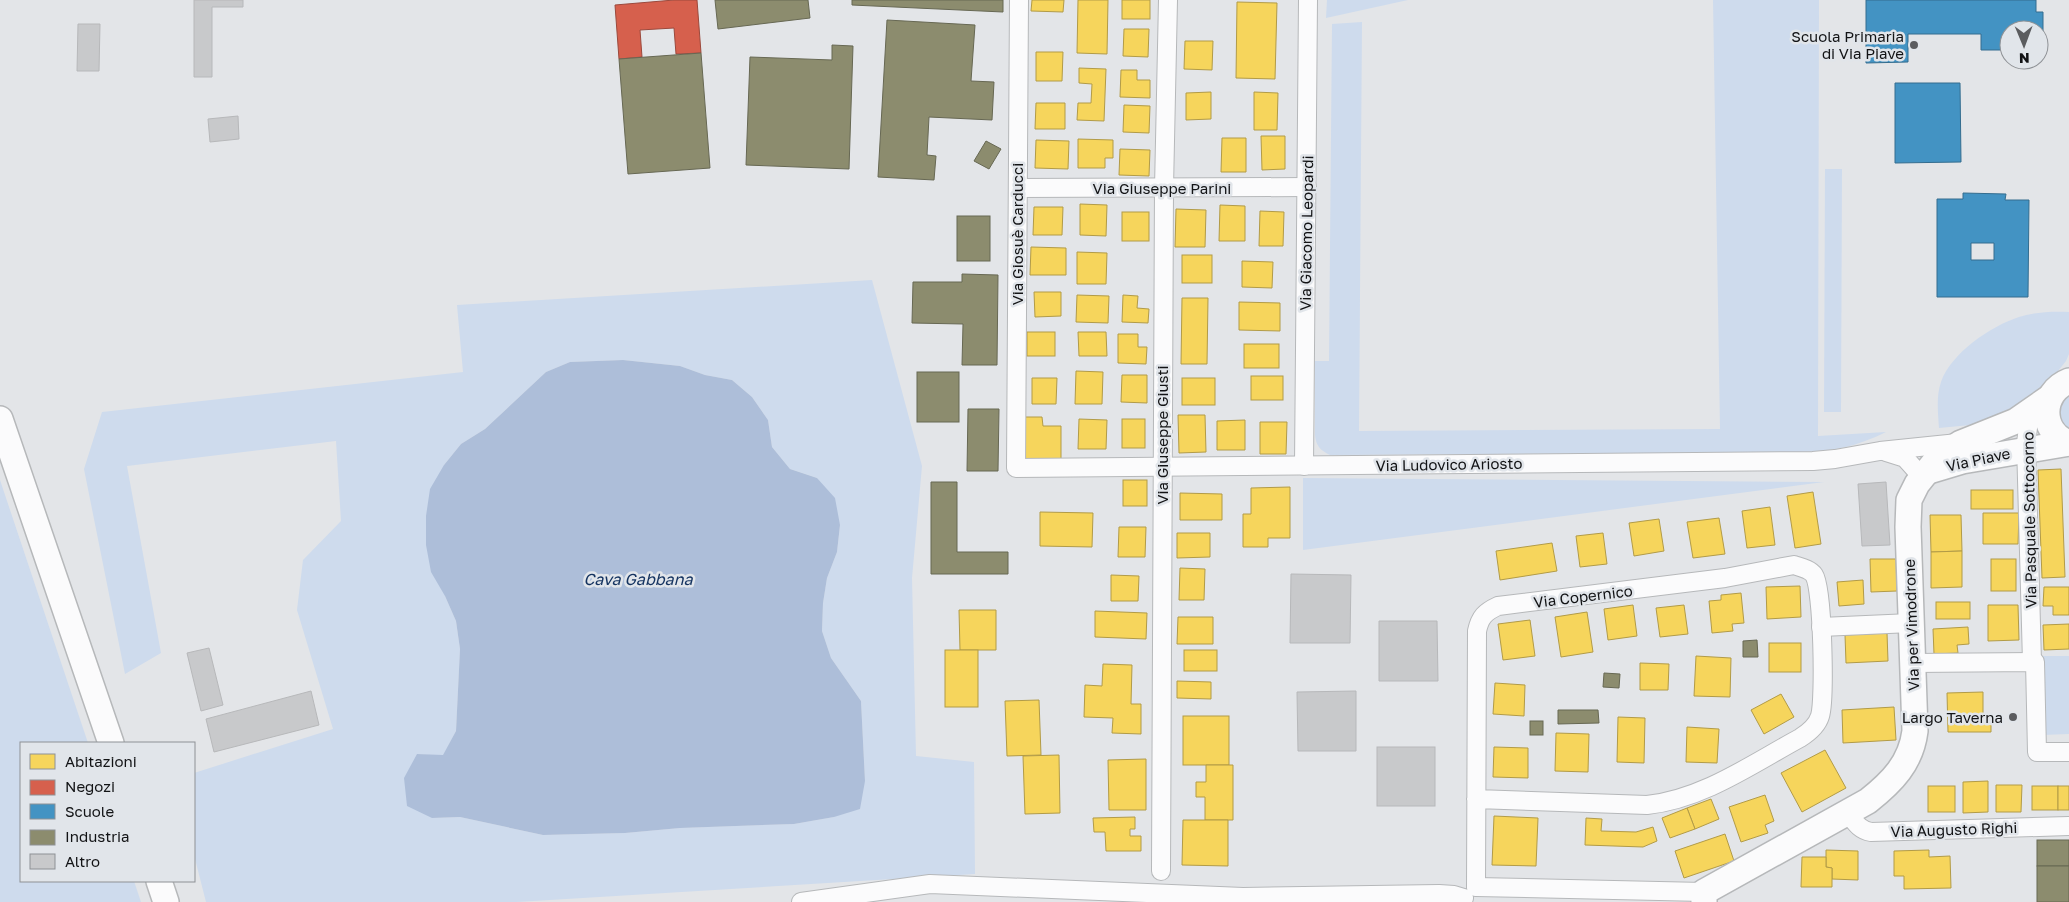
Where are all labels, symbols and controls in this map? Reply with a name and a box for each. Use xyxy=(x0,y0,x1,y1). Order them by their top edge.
north arrow xyxy=(1999,20,2049,70)
place label: Scuola Primaria di Via Piave xyxy=(1791,27,1904,62)
marker: Scuola Primaria di Via Piave xyxy=(1908,39,1920,51)
text: N xyxy=(2019,50,2030,67)
street label: Via Giacomo Leopardi xyxy=(1296,155,1316,311)
street label: Via Giosuè Carducci xyxy=(1008,163,1026,305)
street label: Via Giuseppe Parini xyxy=(1093,179,1231,197)
street label: Via Giuseppe Giusti xyxy=(1153,365,1171,505)
street label: Via Pasquale Sottocorno xyxy=(2018,431,2040,609)
street label: Via Piave xyxy=(1944,443,2012,475)
street label: Via Ludovico Ariosto xyxy=(1375,454,1523,474)
street label: Via per Vimodrone xyxy=(1900,558,1922,691)
water label: Cava Gabbana xyxy=(583,569,693,589)
street label: Via Copernico xyxy=(1532,581,1634,611)
place label: Largo Taverna xyxy=(1902,708,2003,726)
marker: Largo Taverna xyxy=(2007,711,2019,723)
legend xyxy=(20,742,195,882)
text: Abitazioni xyxy=(65,752,137,770)
text: Negozi xyxy=(65,777,115,795)
text: Scuole xyxy=(65,802,115,820)
street label: Via Augusto Righi xyxy=(1890,818,2018,840)
text: Industria xyxy=(65,827,130,845)
text: Altro xyxy=(65,852,100,870)

